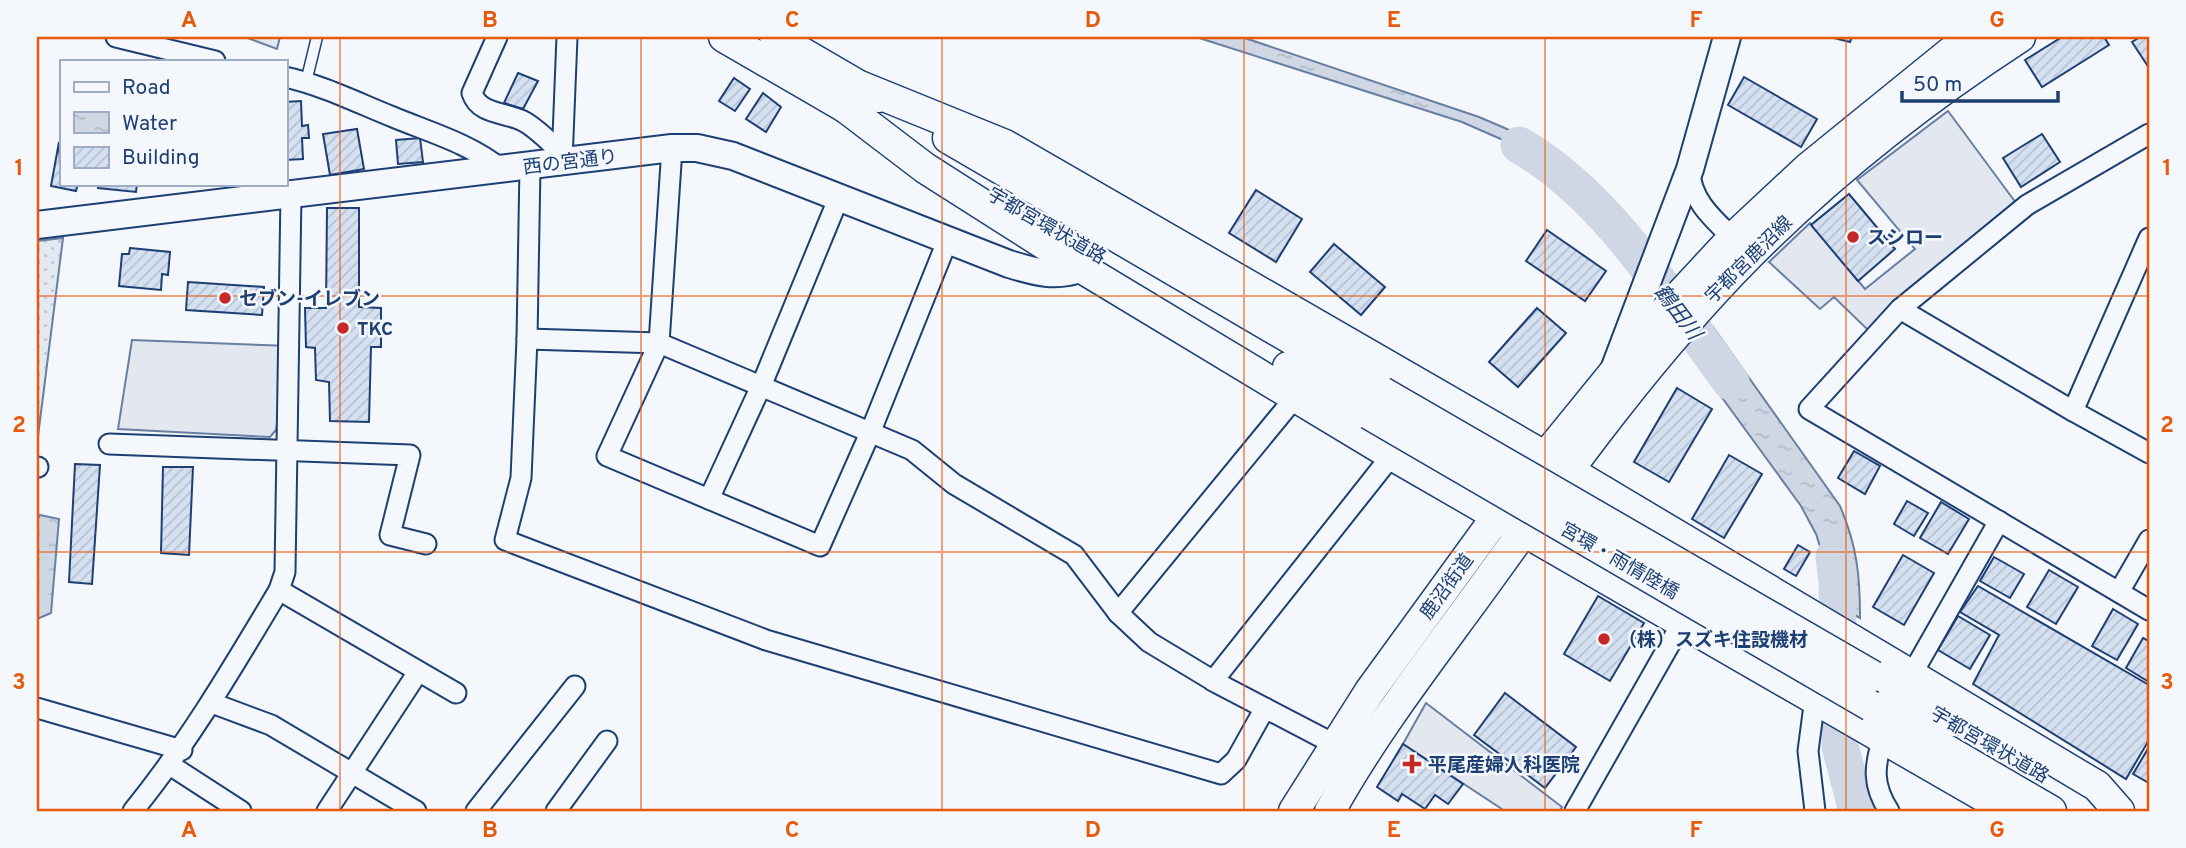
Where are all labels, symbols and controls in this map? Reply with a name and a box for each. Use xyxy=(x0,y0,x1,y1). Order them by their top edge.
text: A xyxy=(181,7,197,36)
text: B xyxy=(482,7,498,36)
text: C xyxy=(785,7,799,36)
text: D xyxy=(1085,7,1101,36)
text: E xyxy=(1387,7,1401,36)
text: F xyxy=(1689,7,1703,36)
text: G xyxy=(1989,7,2005,36)
legend xyxy=(60,60,287,186)
scale bar xyxy=(1902,60,2058,104)
text: 50 m xyxy=(1913,72,1962,99)
text: Road xyxy=(122,75,171,102)
text: Water xyxy=(122,111,177,138)
text: Building xyxy=(122,145,200,172)
street label: 西の宮通り xyxy=(522,145,619,181)
text: 1 xyxy=(14,155,24,184)
text: 1 xyxy=(2162,155,2172,184)
street label: 宇都宮環状道路 xyxy=(982,183,1110,270)
street label: 宇都宮鹿沼線 xyxy=(1701,212,1798,309)
place label: スシロー xyxy=(1867,227,1943,251)
marker: スシロー xyxy=(1845,229,1861,245)
water label: 鶴田川 xyxy=(1647,280,1708,348)
place label: セブン-イレブン xyxy=(239,288,380,312)
marker: セブン-イレブン xyxy=(217,290,233,306)
place label: TKC xyxy=(357,318,393,342)
marker: TKC xyxy=(335,320,351,336)
text: 2 xyxy=(12,412,26,441)
text: 2 xyxy=(2160,412,2174,441)
street label: 宮環・雨情陸橋 xyxy=(1555,518,1683,605)
street label: 鹿沼街道 xyxy=(1416,549,1480,625)
place label: （株）スズキ住設機材 xyxy=(1618,629,1808,653)
marker: （株）スズキ住設機材 xyxy=(1596,631,1612,647)
text: 3 xyxy=(12,669,26,698)
text: 3 xyxy=(2160,669,2174,698)
street label: 宇都宮環状道路 xyxy=(1925,702,2053,789)
marker: 平尾産婦人科医院 xyxy=(1402,754,1422,774)
place label: 平尾産婦人科医院 xyxy=(1428,754,1580,778)
text: A xyxy=(181,817,197,846)
text: B xyxy=(482,817,498,846)
text: C xyxy=(785,817,799,846)
text: D xyxy=(1085,817,1101,846)
text: E xyxy=(1387,817,1401,846)
text: F xyxy=(1689,817,1703,846)
text: G xyxy=(1989,817,2005,846)

